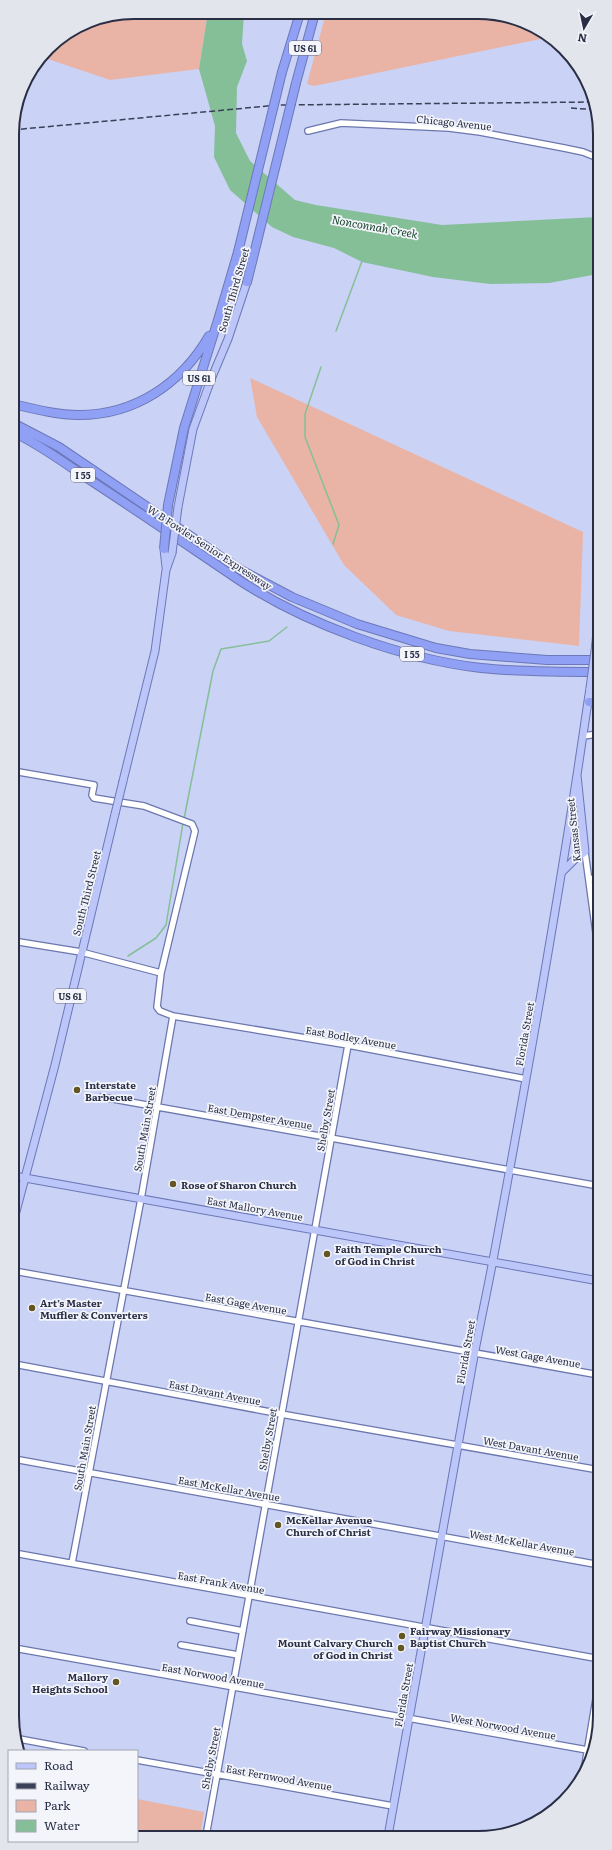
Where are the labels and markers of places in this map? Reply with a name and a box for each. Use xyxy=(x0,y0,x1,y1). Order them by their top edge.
place label: Interstate Barbecue xyxy=(85,1077,136,1104)
marker: Interstate Barbecue xyxy=(72,1085,82,1095)
place label: Rose of Sharon Church xyxy=(181,1177,297,1192)
marker: Rose of Sharon Church xyxy=(168,1179,178,1189)
place label: Faith Temple Church of God in Christ xyxy=(335,1241,442,1268)
marker: Faith Temple Church of God in Christ xyxy=(322,1249,332,1259)
place label: Art’s Master Muffler & Converters xyxy=(40,1295,148,1322)
marker: Art’s Master Muffler & Converters xyxy=(27,1303,37,1313)
place label: McKellar Avenue Church of Christ xyxy=(286,1512,372,1539)
marker: McKellar Avenue Church of Christ xyxy=(273,1520,283,1530)
place label: Fairway Missionary Baptist Church xyxy=(410,1623,511,1650)
marker: Fairway Missionary Baptist Church xyxy=(397,1631,407,1641)
place label: Mount Calvary Church of God in Christ xyxy=(278,1635,394,1662)
marker: Mount Calvary Church of God in Christ xyxy=(396,1643,406,1653)
place label: Mallory Heights School xyxy=(32,1669,109,1696)
marker: Mallory Heights School xyxy=(111,1677,121,1687)

